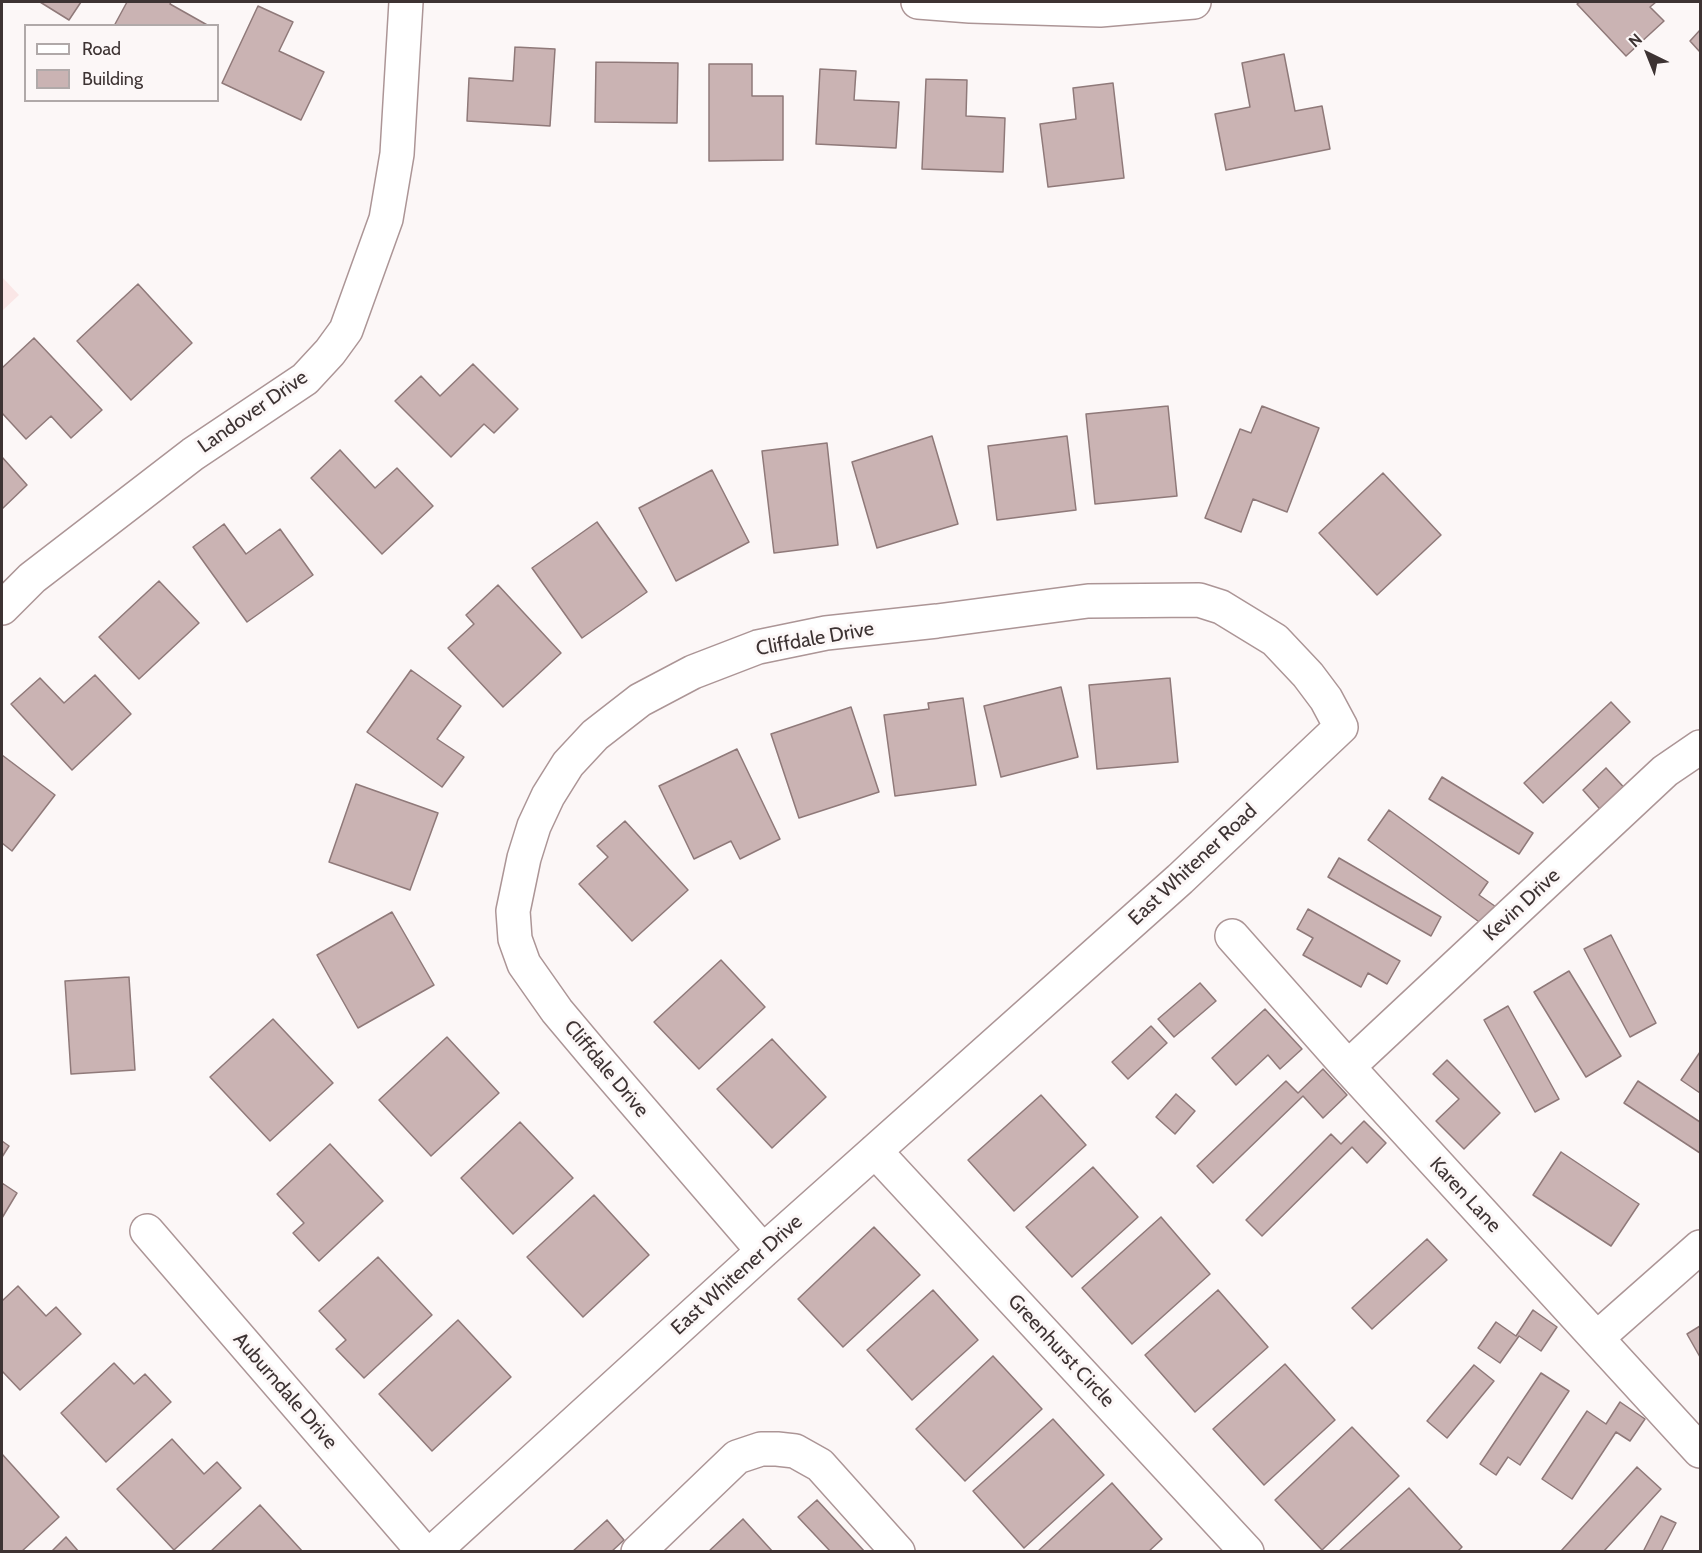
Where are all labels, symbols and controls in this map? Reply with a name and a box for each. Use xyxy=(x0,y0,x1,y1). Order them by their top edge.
legend xyxy=(24,24,219,102)
north arrow xyxy=(1618,24,1678,84)
text: N xyxy=(1625,30,1646,51)
text: Road xyxy=(82,38,121,60)
text: Building xyxy=(82,68,143,90)
street label: Landover Drive xyxy=(194,365,312,459)
street label: Cliffdale Drive xyxy=(754,617,876,661)
street label: East Whitener Road xyxy=(1124,799,1262,931)
street label: Kevin Drive xyxy=(1479,864,1565,946)
street label: Cliffdale Drive xyxy=(558,1016,654,1122)
street label: Karen Lane xyxy=(1424,1152,1506,1238)
street label: East Whitener Drive xyxy=(666,1210,808,1340)
street label: Greenhurst Circle xyxy=(1003,1290,1119,1412)
street label: Auburndale Drive xyxy=(228,1328,342,1454)

